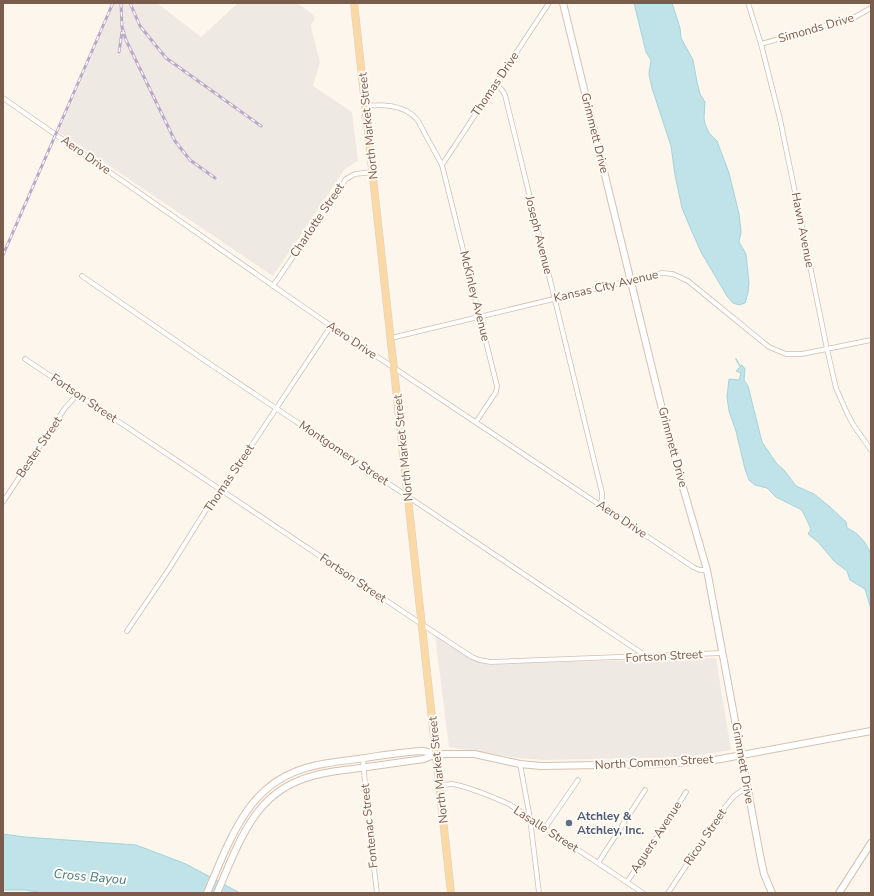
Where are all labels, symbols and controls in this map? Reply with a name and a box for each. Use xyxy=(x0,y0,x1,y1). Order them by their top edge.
street label: Simonds Drive xyxy=(776,10,856,46)
street label: Thomas Drive xyxy=(467,49,523,119)
street label: North Market Street xyxy=(354,71,382,180)
street label: Grimmett Drive xyxy=(577,91,613,175)
street label: Aero Drive xyxy=(58,132,114,178)
street label: Charlotte Street xyxy=(286,179,348,260)
street label: Hawn Avenue xyxy=(788,191,818,269)
street label: Joseph Avenue xyxy=(521,193,556,276)
street label: McKinley Avenue xyxy=(456,249,494,343)
street label: Kansas City Avenue xyxy=(552,266,660,306)
street label: Aero Drive xyxy=(324,317,380,363)
street label: Fortson Street xyxy=(48,370,121,427)
street label: North Market Street xyxy=(389,393,417,502)
street label: Grimmett Drive xyxy=(655,405,691,489)
street label: Bester Street xyxy=(13,412,66,481)
street label: Montgomery Street xyxy=(296,417,393,489)
street label: Thomas Street xyxy=(200,440,258,515)
street label: Aero Drive xyxy=(594,496,650,542)
street label: Fortson Street xyxy=(317,550,390,607)
street label: Fortson Street xyxy=(625,646,704,666)
street label: North Market Street xyxy=(424,715,452,824)
street label: Grimmett Drive xyxy=(728,721,758,805)
street label: North Common Street xyxy=(594,751,714,773)
street label: Fontenac Street xyxy=(357,782,381,869)
street label: Aguers Avenue xyxy=(627,798,685,876)
street label: Lasalle Street xyxy=(511,802,582,856)
street label: Ricou Street xyxy=(680,805,730,869)
place label: Atchley & Atchley, Inc. xyxy=(577,808,644,838)
marker: Atchley & Atchley, Inc. xyxy=(564,818,574,828)
water label: Cross Bayou xyxy=(53,865,127,889)

